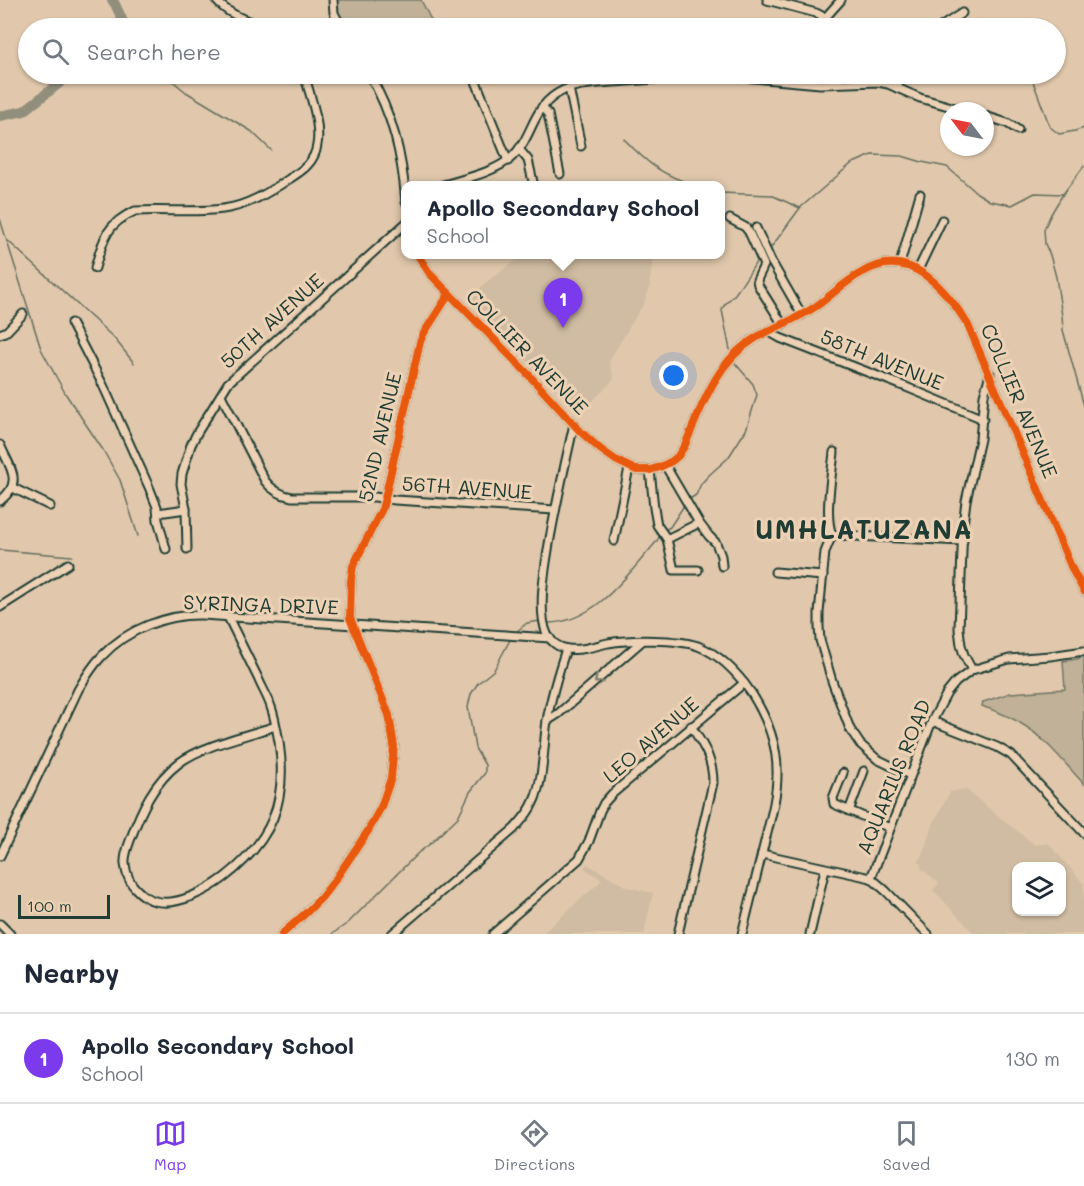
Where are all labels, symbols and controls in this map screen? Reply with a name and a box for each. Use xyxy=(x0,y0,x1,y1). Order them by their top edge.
search box xyxy=(18,18,1066,84)
icon: search xyxy=(39,35,72,68)
text: Search here xyxy=(87,37,221,66)
north arrow xyxy=(940,102,994,156)
popup xyxy=(401,181,725,259)
text: Apollo Secondary School xyxy=(427,193,699,222)
text: School xyxy=(427,222,490,248)
street label: 50TH AVENUE xyxy=(214,267,329,374)
pin: 1 xyxy=(544,278,582,328)
street label: COLLIER AVENUE xyxy=(461,283,594,420)
street label: COLLIER AVENUE xyxy=(976,319,1064,482)
street label: 58TH AVENUE xyxy=(817,323,948,396)
your location xyxy=(659,361,688,390)
street label: 52ND AVENUE xyxy=(351,369,407,504)
street label: 56TH AVENUE xyxy=(401,469,533,505)
district label: UMHLATUZANA xyxy=(755,512,973,546)
street label: SYRINGA DRIVE xyxy=(183,588,339,620)
one-way arrow xyxy=(594,673,605,684)
street label: LEO AVENUE xyxy=(597,690,704,788)
street label: AQUARIUS ROAD xyxy=(850,695,936,858)
map controls xyxy=(1012,862,1066,916)
button: layers xyxy=(1012,862,1066,916)
scale bar xyxy=(18,892,110,920)
text: 100 m xyxy=(27,895,72,916)
text: Nearby xyxy=(24,956,119,990)
text: Apollo Secondary School xyxy=(81,1031,354,1060)
text: 1 xyxy=(39,1045,48,1071)
text: 130 m xyxy=(1005,1045,1060,1071)
text: School xyxy=(81,1060,144,1086)
tab: Map xyxy=(154,1117,187,1174)
tab: Directions xyxy=(494,1117,575,1174)
tab: Saved xyxy=(883,1117,930,1174)

